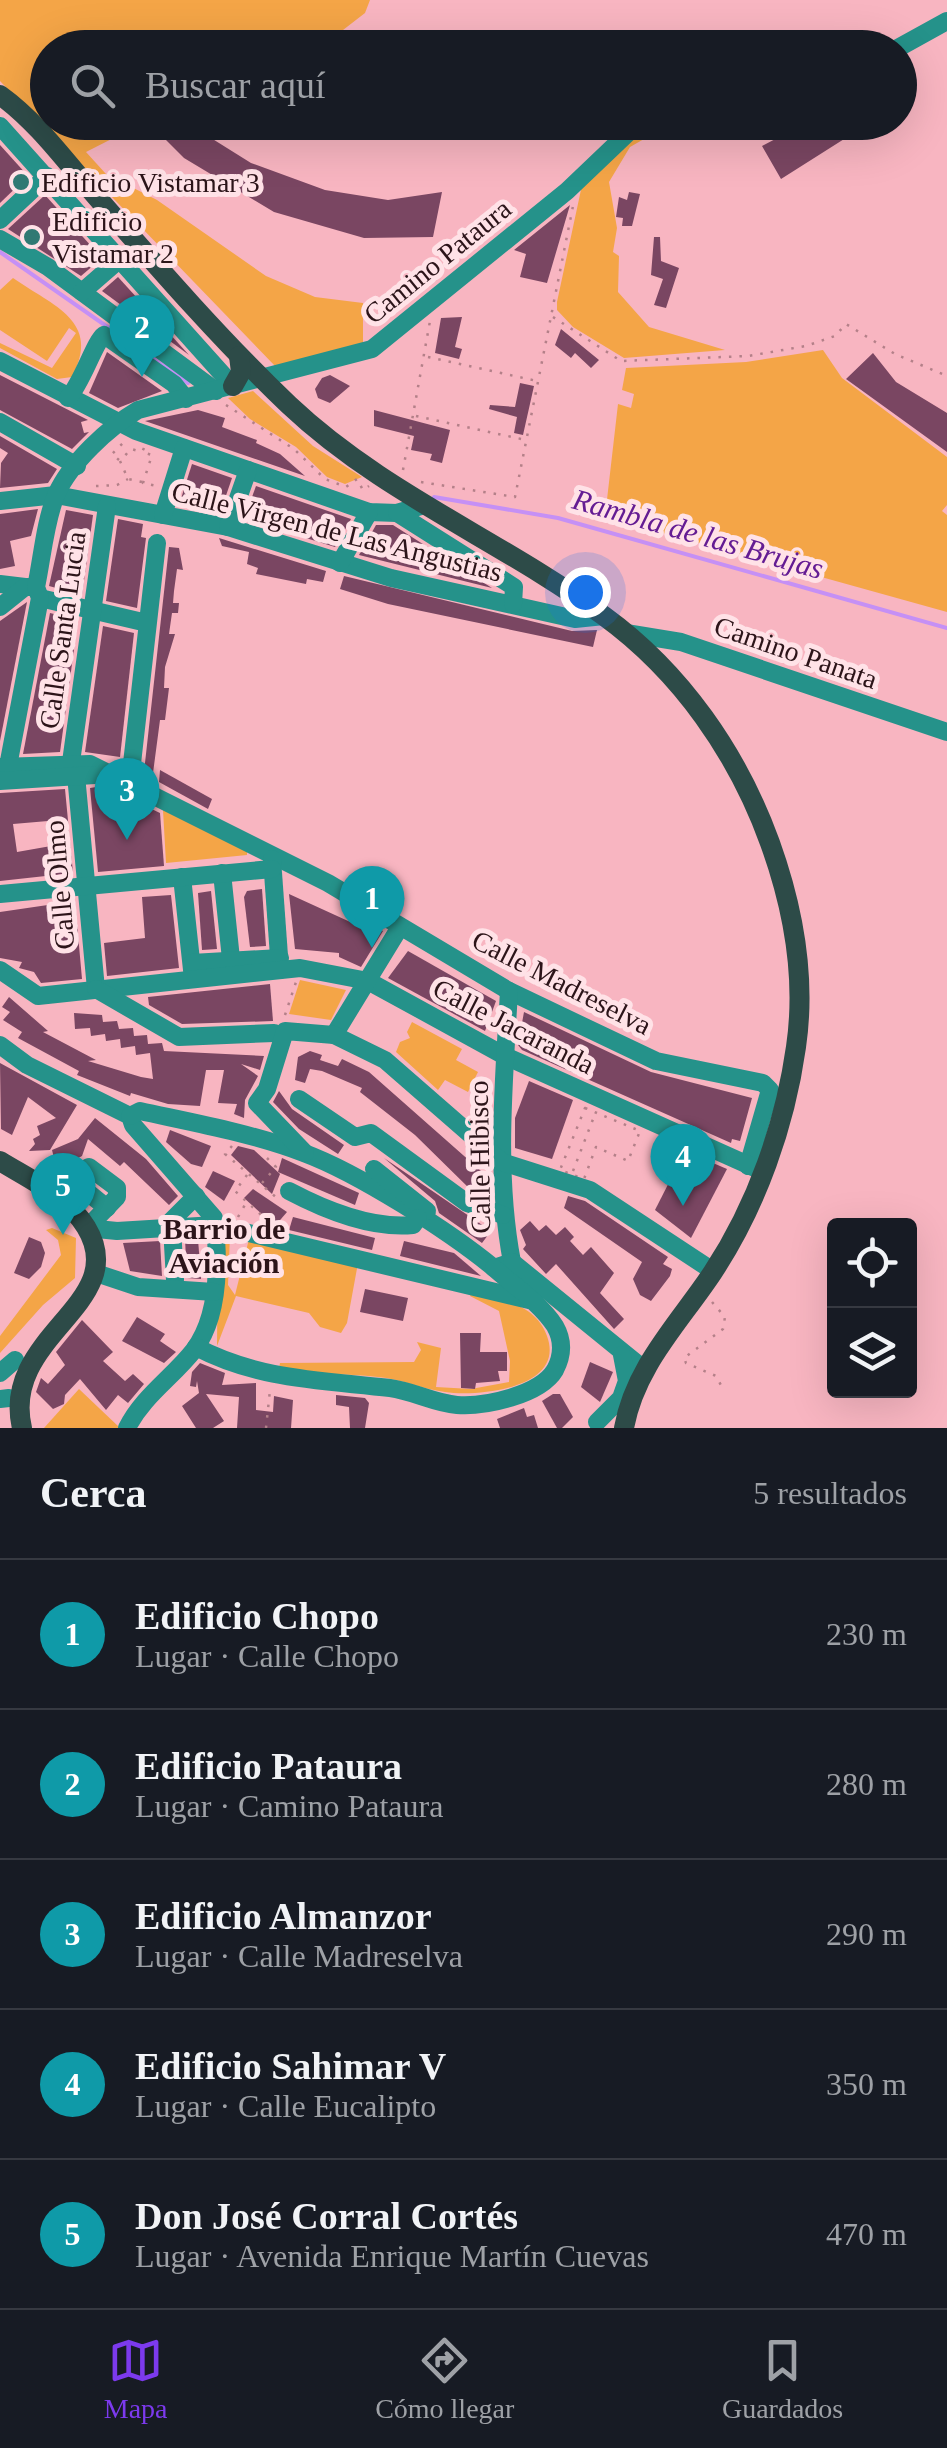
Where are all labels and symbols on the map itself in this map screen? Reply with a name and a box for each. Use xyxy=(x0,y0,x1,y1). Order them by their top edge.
place label: Edificio Vistamar 3 xyxy=(41,167,260,198)
marker: Edificio Vistamar 3 xyxy=(10,171,32,193)
street label: Camino Pataura xyxy=(358,192,517,330)
place label: Edificio Vistamar 2 xyxy=(52,206,174,269)
marker: Edificio Vistamar 2 xyxy=(21,226,43,248)
pin: 2 xyxy=(110,294,174,377)
street label: Calle Virgen de Las Angustias xyxy=(168,475,505,588)
water label: Rambla de las Brujas xyxy=(568,482,827,585)
street label: Calle Santa Lucia xyxy=(33,529,92,731)
your location xyxy=(560,567,611,618)
street label: Camino Panata xyxy=(710,610,882,695)
pin: 3 xyxy=(94,758,160,840)
street label: Calle Olmo xyxy=(38,819,81,951)
pin: 1 xyxy=(340,866,404,948)
street label: Calle Madreselva xyxy=(467,924,657,1041)
street label: Calle Jacaranda xyxy=(428,973,600,1081)
street label: Calle Hibisco xyxy=(463,1080,496,1234)
pin: 4 xyxy=(650,1124,716,1206)
pin: 5 xyxy=(30,1152,96,1235)
district label: Barrio de Aviación xyxy=(163,1212,285,1279)

